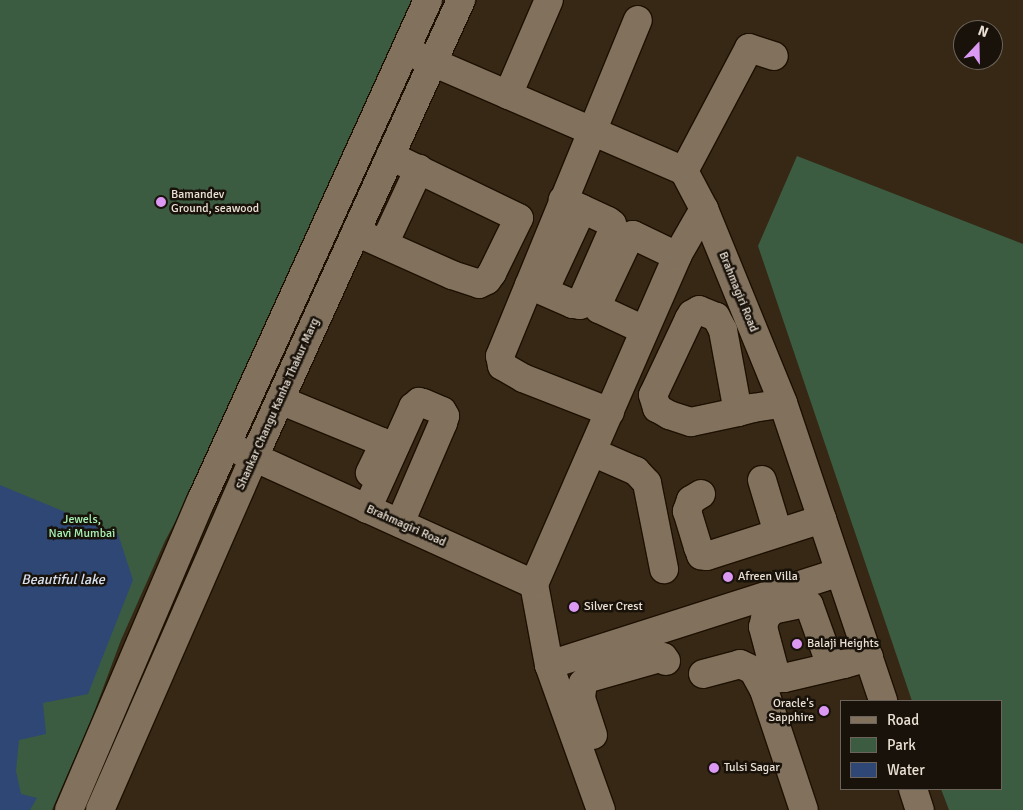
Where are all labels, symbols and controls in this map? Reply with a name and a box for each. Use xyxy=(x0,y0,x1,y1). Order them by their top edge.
north arrow xyxy=(953,20,1003,70)
text: N xyxy=(976,22,991,41)
place label: Bamandev Ground, seawood xyxy=(171,188,259,216)
marker: Bamandev Ground, seawood xyxy=(155,196,167,208)
street label: Brahmagiri Road xyxy=(715,250,761,334)
street label: Shankar Changu Kanha Thakur Marg xyxy=(234,316,322,492)
street label: Brahmagiri Road xyxy=(364,502,448,550)
park label: Jewels, Navi Mumbai xyxy=(49,513,115,541)
place label: Afreen Villa xyxy=(738,570,798,584)
marker: Afreen Villa xyxy=(722,571,734,583)
water label: Beautiful lake xyxy=(21,572,105,588)
place label: Silver Crest xyxy=(584,600,643,614)
marker: Silver Crest xyxy=(568,601,580,613)
place label: Balaji Heights xyxy=(807,637,879,651)
marker: Balaji Heights xyxy=(791,638,803,650)
place label: Oracle's Sapphire xyxy=(769,697,814,725)
legend xyxy=(840,700,1003,790)
marker: Oracle's Sapphire xyxy=(818,705,830,717)
text: Road xyxy=(887,711,919,729)
text: Park xyxy=(887,736,916,754)
place label: Tulsi Sagar xyxy=(724,761,780,775)
text: Water xyxy=(887,761,925,779)
marker: Tulsi Sagar xyxy=(708,762,720,774)

